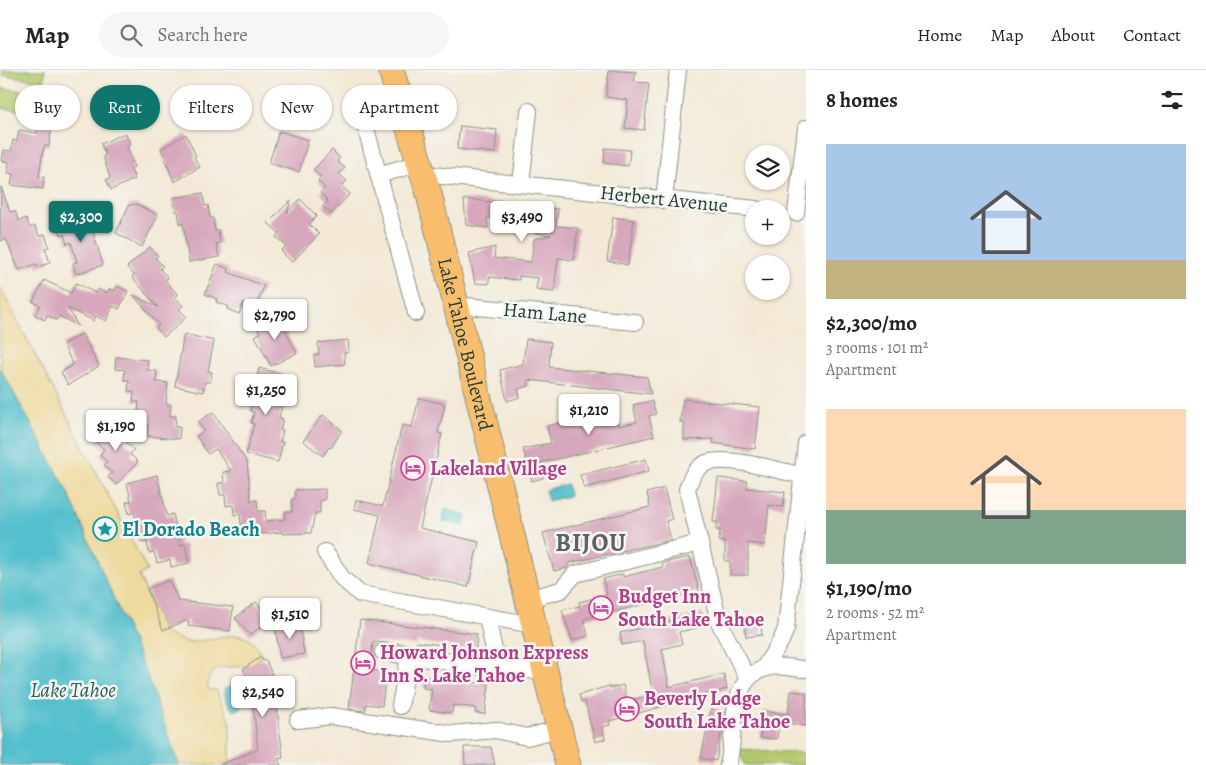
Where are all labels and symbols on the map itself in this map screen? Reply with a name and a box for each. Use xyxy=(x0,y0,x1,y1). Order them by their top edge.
street label: Herbert Avenue xyxy=(599,179,729,219)
pin: $2,300 xyxy=(40,200,122,243)
pin: $3,490 xyxy=(481,200,563,243)
street label: Lake Tahoe Boulevard xyxy=(431,255,500,434)
street label: Ham Lane xyxy=(502,296,588,330)
pin: $2,790 xyxy=(234,298,316,341)
pin: $1,250 xyxy=(225,374,307,416)
pin: $1,210 xyxy=(548,394,630,436)
pin: $1,190 xyxy=(75,410,157,452)
hotel icon: Lakeland Village xyxy=(400,455,426,481)
place label: Lakeland Village xyxy=(430,455,567,482)
place icon: El Dorado Beach xyxy=(92,516,118,542)
place label: El Dorado Beach xyxy=(122,516,260,543)
district label: BIJOU xyxy=(555,526,627,560)
place label: Budget Inn South Lake Tahoe xyxy=(618,583,764,633)
hotel icon: Budget Inn South Lake Tahoe xyxy=(588,595,614,621)
pin: $1,510 xyxy=(249,598,331,640)
place label: Howard Johnson Express Inn S. Lake Tahoe xyxy=(380,639,589,689)
hotel icon: Howard Johnson Express Inn S. Lake Tahoe xyxy=(350,650,376,676)
water label: Lake Tahoe xyxy=(30,676,116,704)
pin: $2,540 xyxy=(222,676,304,718)
place label: Beverly Lodge South Lake Tahoe xyxy=(644,685,790,735)
hotel icon: Beverly Lodge South Lake Tahoe xyxy=(614,696,640,722)

